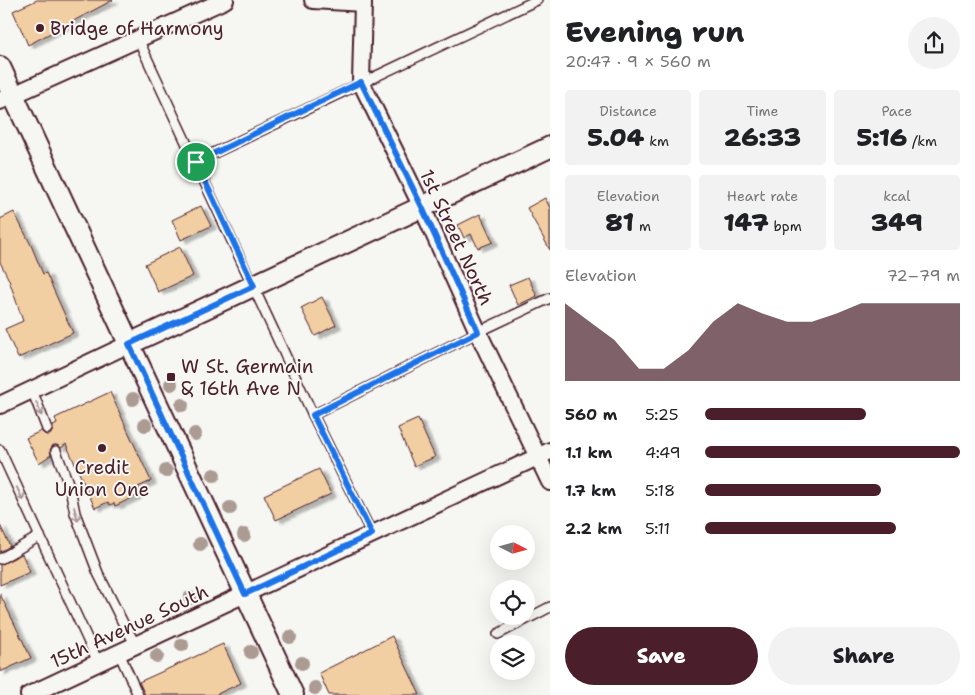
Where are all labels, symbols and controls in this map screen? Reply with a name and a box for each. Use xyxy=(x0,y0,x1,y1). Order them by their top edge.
text: Evening run xyxy=(565,13,744,51)
place label: Bridge of Harmony xyxy=(50,16,224,41)
button: share xyxy=(908,17,960,69)
marker: Bridge of Harmony xyxy=(34,22,46,34)
text: 20:47 · 9 × 560 m xyxy=(565,51,711,72)
text: Distance xyxy=(599,102,657,120)
text: Time xyxy=(746,102,779,120)
text: Pace xyxy=(881,102,912,120)
text: 5.04 xyxy=(587,120,644,154)
text: 26:33 xyxy=(724,120,801,154)
text: 5:16 xyxy=(857,120,907,154)
text: km xyxy=(644,132,669,150)
text: /km xyxy=(907,132,937,150)
pin xyxy=(175,141,217,183)
icon: arrive xyxy=(182,148,210,176)
street label: 1st Street North xyxy=(414,165,499,309)
text: Elevation xyxy=(597,187,660,205)
text: Heart rate xyxy=(727,187,798,205)
text: kcal xyxy=(883,187,910,205)
text: 81 xyxy=(605,205,634,239)
text: 147 xyxy=(723,205,769,239)
text: 349 xyxy=(871,205,923,239)
text: m xyxy=(634,217,651,235)
text: bpm xyxy=(769,217,802,235)
text: Elevation xyxy=(565,265,637,286)
text: 72–79 m xyxy=(887,265,960,286)
place label: W St. Germain & 16th Ave N xyxy=(181,354,313,401)
marker: W St. Germain & 16th Ave N xyxy=(165,371,177,383)
one-way arrow xyxy=(35,401,44,417)
text: 560 m xyxy=(565,404,617,425)
text: 5:25 xyxy=(645,404,678,425)
marker: Credit Union One xyxy=(96,442,108,454)
text: 1.1 km xyxy=(565,442,612,463)
text: 4:49 xyxy=(645,442,681,463)
place label: Credit Union One xyxy=(55,455,149,502)
text: 1.7 km xyxy=(565,480,616,501)
text: 5:18 xyxy=(645,480,675,501)
one-way arrow xyxy=(16,486,26,501)
one-way arrow xyxy=(71,506,81,522)
text: 2.2 km xyxy=(565,518,622,539)
text: 5:11 xyxy=(645,518,670,539)
north arrow xyxy=(490,525,535,570)
map controls xyxy=(490,525,535,680)
street label: 15th Avenue South xyxy=(46,579,212,674)
button: locate xyxy=(490,580,535,625)
button: Save xyxy=(565,627,758,685)
button: Share xyxy=(768,627,960,685)
button: layers xyxy=(490,635,535,680)

